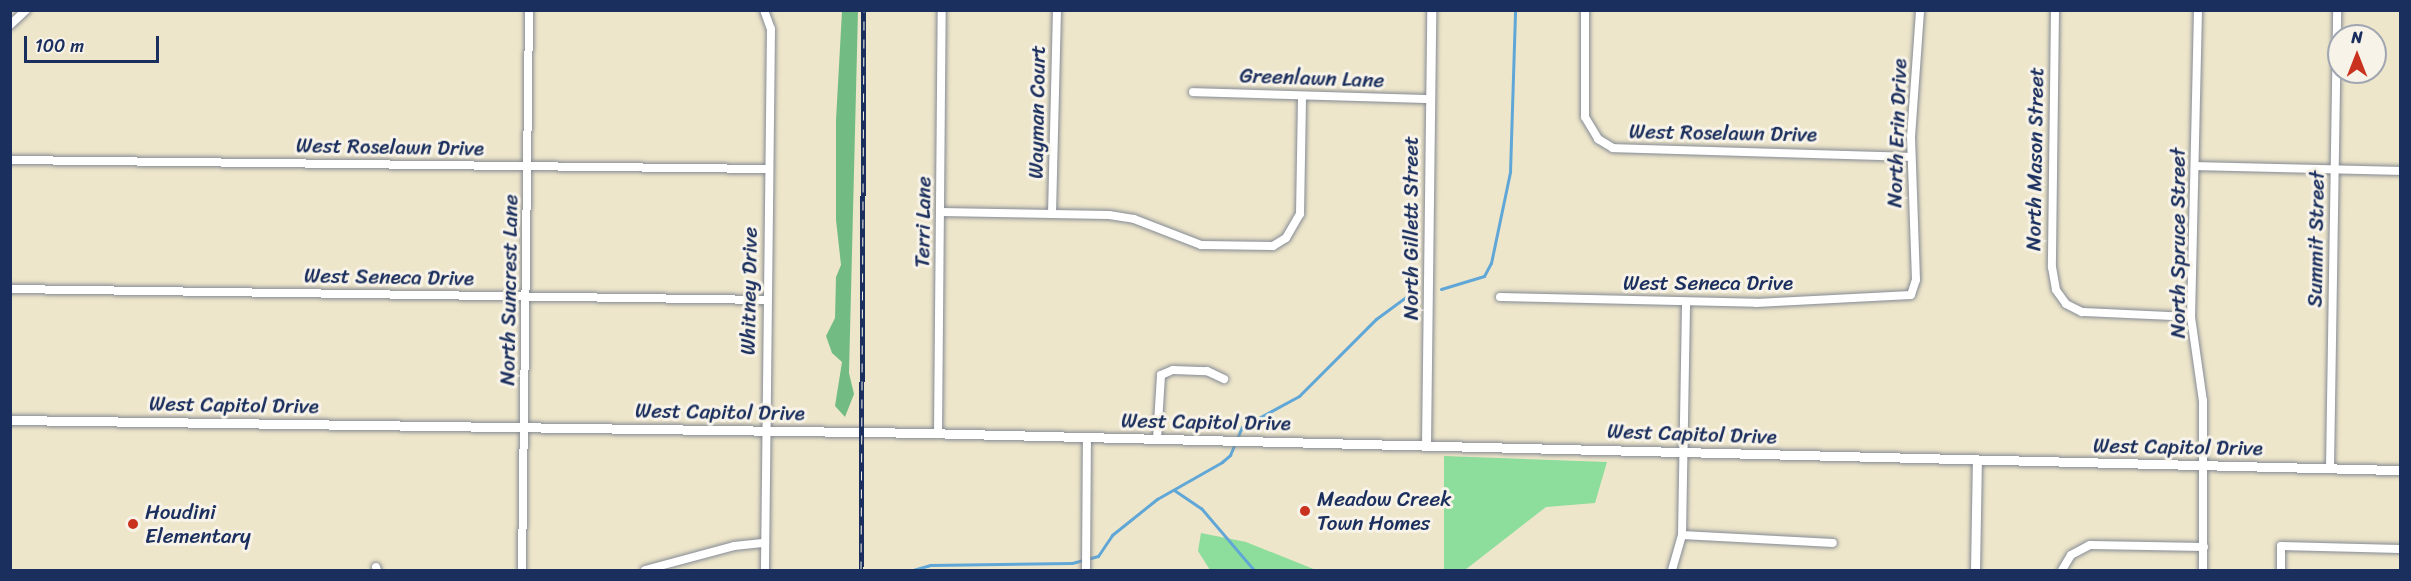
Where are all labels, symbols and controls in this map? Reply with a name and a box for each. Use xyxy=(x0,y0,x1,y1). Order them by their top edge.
text: N xyxy=(2351,23,2363,52)
scale bar xyxy=(27,24,162,62)
north arrow xyxy=(2327,24,2387,84)
text: 100 m xyxy=(35,30,84,62)
street label: Wayman Court xyxy=(1023,45,1051,179)
street label: North Erin Drive xyxy=(1882,58,1912,208)
street label: Greenlawn Lane xyxy=(1239,63,1385,93)
street label: North Mason Street xyxy=(2021,66,2049,252)
street label: West Roselawn Drive xyxy=(1628,119,1818,147)
street label: West Roselawn Drive xyxy=(295,133,485,161)
street label: North Gillett Street xyxy=(1398,136,1424,320)
street label: North Spruce Street xyxy=(2165,147,2191,339)
street label: Summit Street xyxy=(2302,170,2330,308)
street label: Terri Lane xyxy=(910,176,936,268)
street label: North Suncrest Lane xyxy=(495,194,523,386)
street label: Whitney Drive xyxy=(735,227,763,355)
street label: West Seneca Drive xyxy=(303,263,475,291)
street label: West Seneca Drive xyxy=(1622,270,1794,296)
street label: West Capitol Drive xyxy=(149,391,319,419)
street label: West Capitol Drive xyxy=(635,398,805,426)
street label: West Capitol Drive xyxy=(1121,408,1291,436)
street label: West Capitol Drive xyxy=(1606,418,1778,450)
street label: West Capitol Drive xyxy=(2093,433,2263,461)
place label: Meadow Creek Town Homes xyxy=(1317,486,1451,536)
place label: Houdini Elementary xyxy=(145,499,251,549)
marker: Meadow Creek Town Homes xyxy=(1298,504,1312,518)
marker: Houdini Elementary xyxy=(126,517,140,531)

